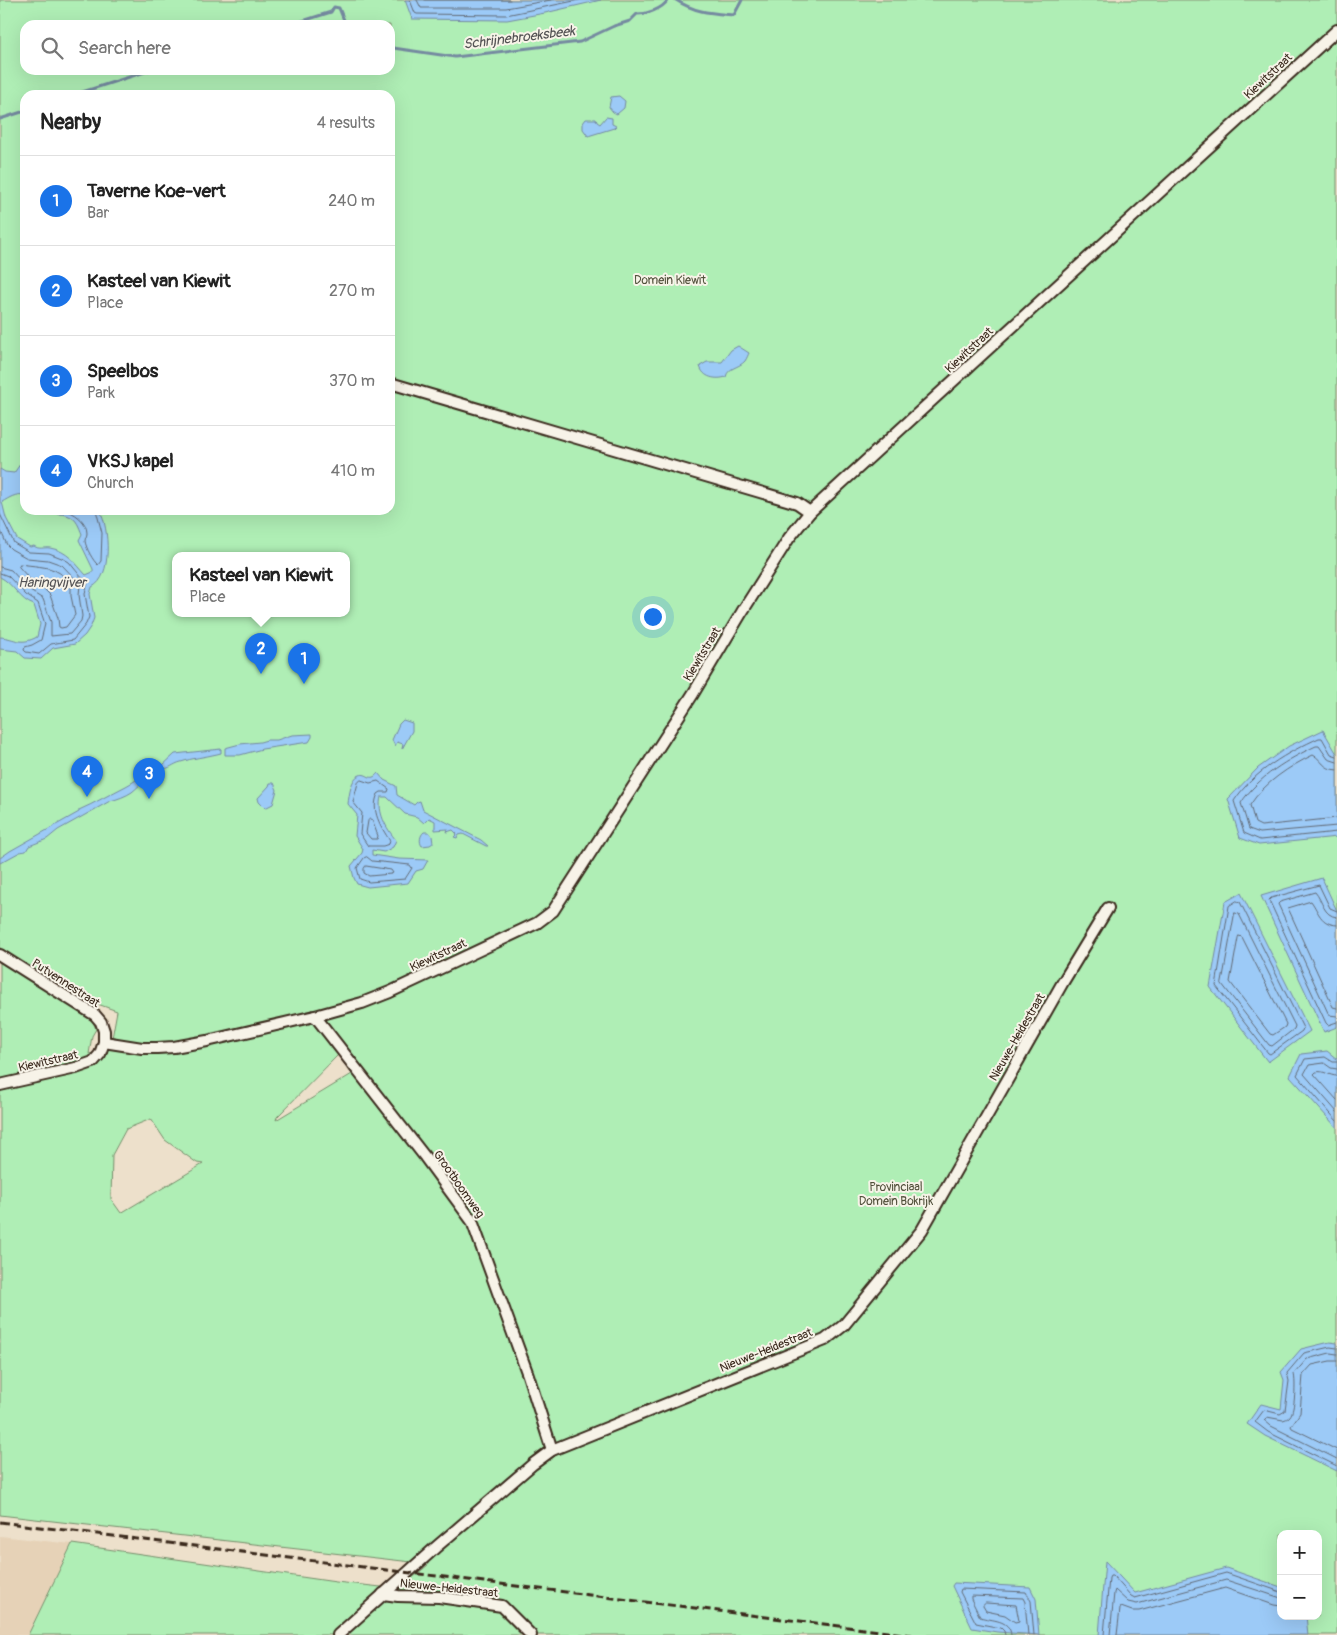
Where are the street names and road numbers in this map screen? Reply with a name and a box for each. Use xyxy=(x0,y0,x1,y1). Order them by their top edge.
street label: Kiewitstraat xyxy=(1241,50,1296,102)
street label: Kiewitstraat xyxy=(942,324,997,376)
street label: Kiewitstraat xyxy=(680,624,725,684)
street label: Kiewitstraat xyxy=(408,936,469,975)
street label: Putvennestraat xyxy=(29,956,103,1011)
street label: Nieuwe-Heidestraat xyxy=(986,991,1049,1084)
street label: Kiewitstraat xyxy=(17,1047,79,1076)
street label: Grootboomweg xyxy=(430,1148,487,1221)
street label: Nieuwe-Heidestraat xyxy=(718,1325,815,1376)
street label: Nieuwe-Heidestraat xyxy=(399,1576,499,1601)

